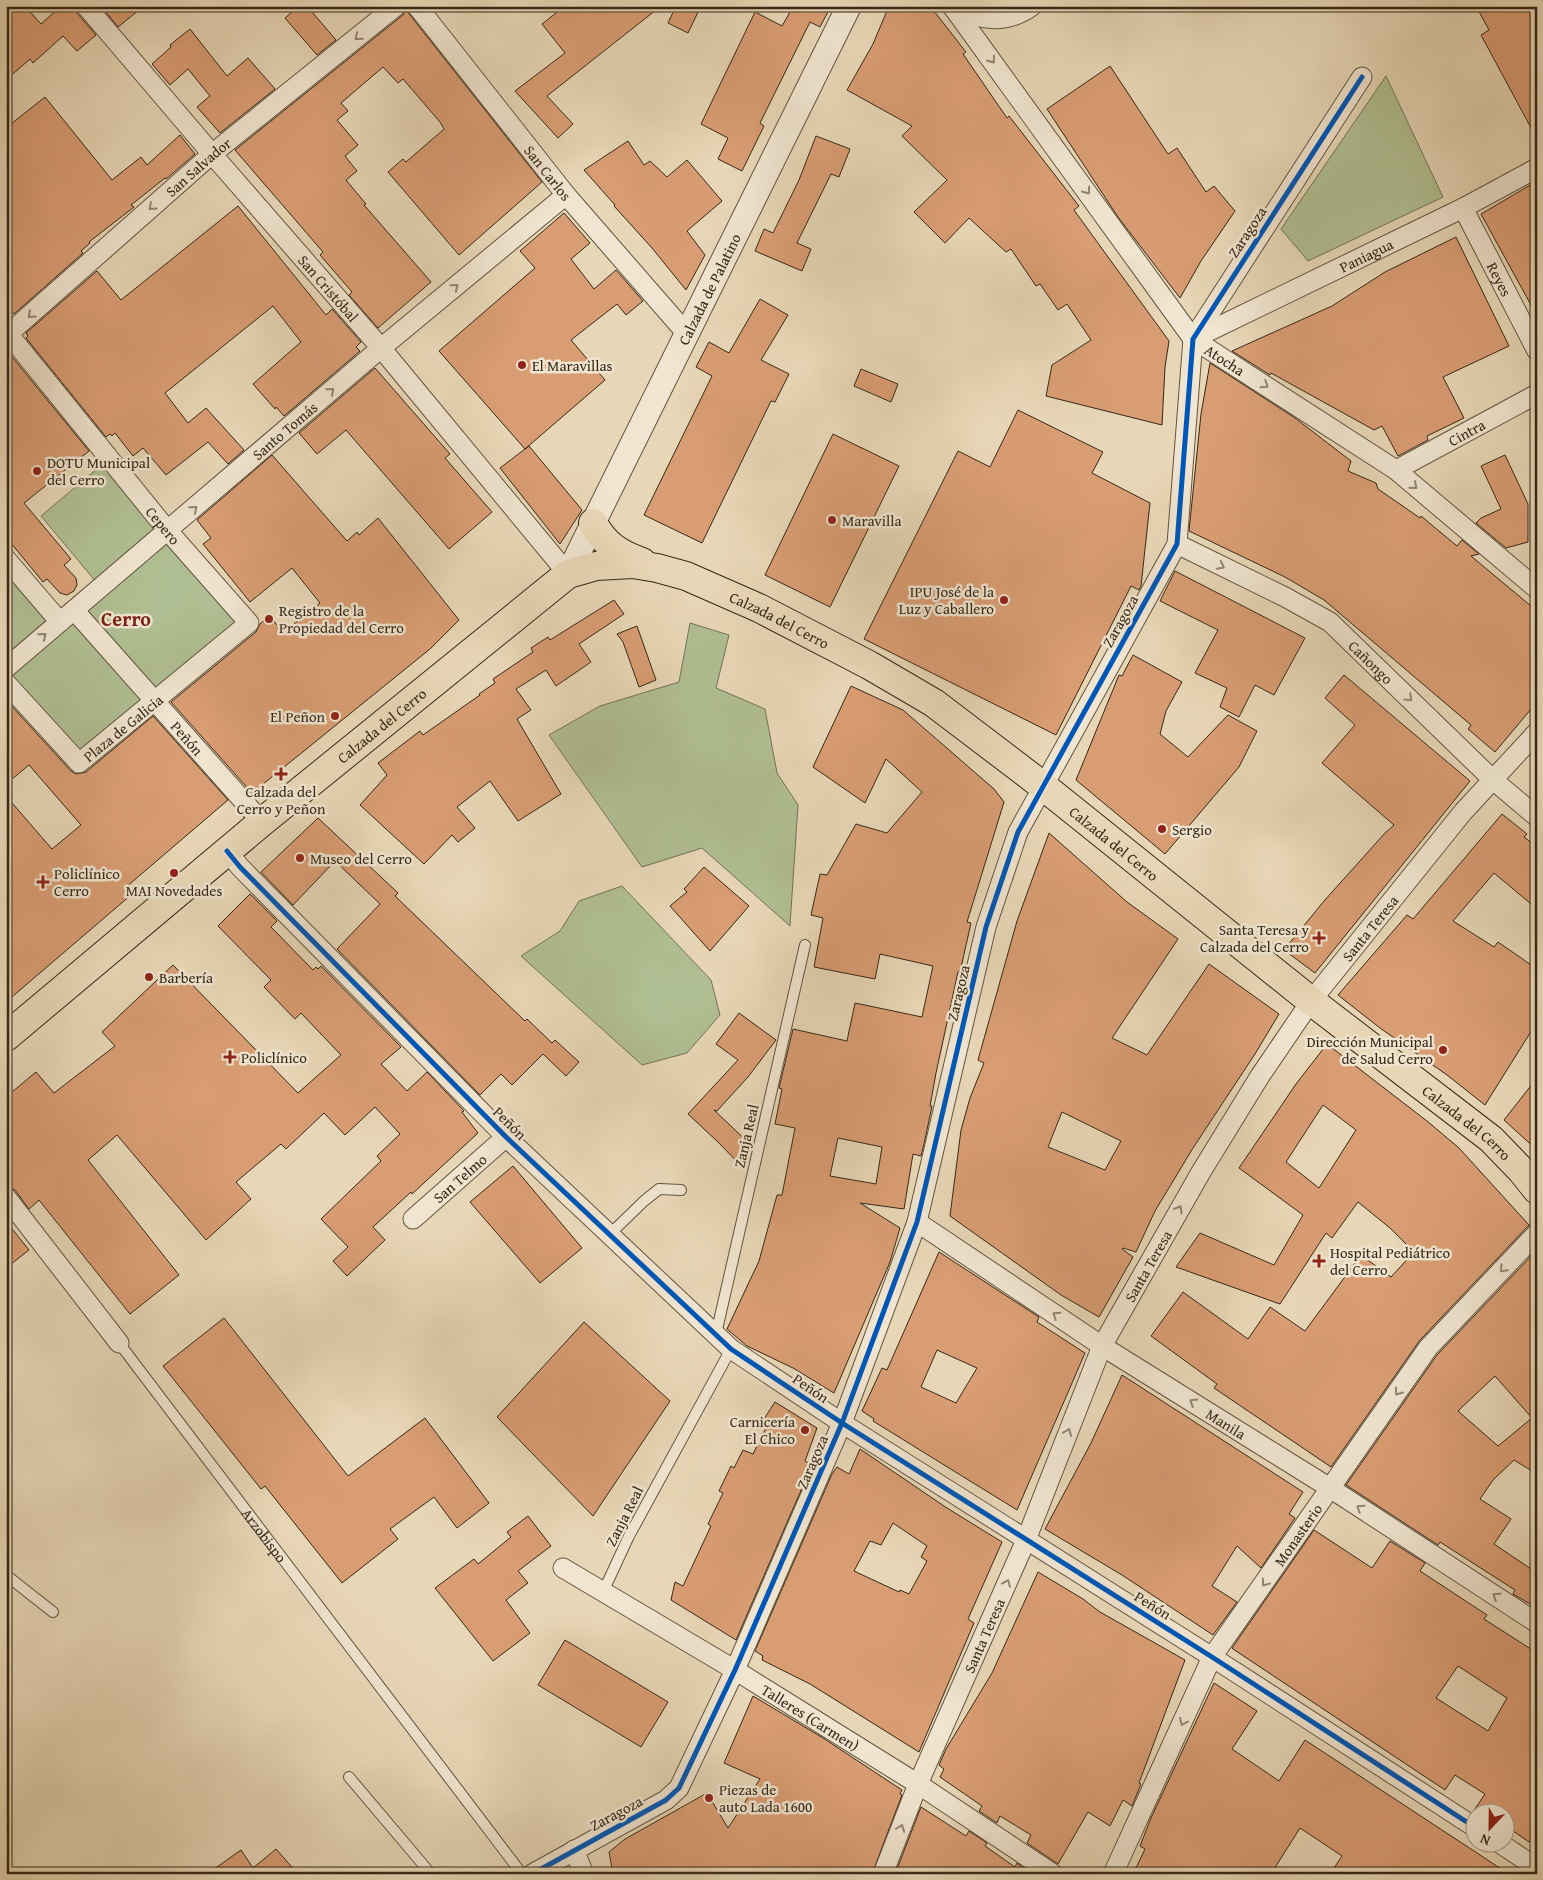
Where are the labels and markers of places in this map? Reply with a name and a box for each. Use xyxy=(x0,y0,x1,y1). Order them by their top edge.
place label: El Maravillas xyxy=(532,355,613,376)
marker: El Maravillas xyxy=(516,359,528,371)
place label: DOTU Municipal del Cerro xyxy=(47,452,150,490)
marker: DOTU Municipal del Cerro xyxy=(31,465,43,477)
place label: Maravilla xyxy=(842,510,901,531)
marker: Maravilla xyxy=(826,514,838,526)
place label: IPU José de la Luz y Caballero xyxy=(899,581,994,619)
marker: IPU José de la Luz y Caballero xyxy=(998,594,1010,606)
place label: Registro de la Propiedad del Cerro xyxy=(279,600,404,638)
marker: Registro de la Propiedad del Cerro xyxy=(263,613,275,625)
place label: El Peñon xyxy=(270,706,326,727)
marker: El Peñon xyxy=(329,710,341,722)
marker: Calzada del Cerro y Peñon xyxy=(275,768,287,780)
place label: Calzada del Cerro y Peñon xyxy=(237,781,326,819)
place label: Sergio xyxy=(1172,819,1212,840)
marker: Sergio xyxy=(1156,823,1168,835)
place label: Museo del Cerro xyxy=(310,848,412,869)
marker: Museo del Cerro xyxy=(294,852,306,864)
place label: Policlínico Cerro xyxy=(54,863,120,901)
marker: MAI Novedades xyxy=(168,867,180,879)
marker: Policlínico Cerro xyxy=(36,875,50,889)
place label: MAI Novedades xyxy=(126,880,222,901)
place label: Santa Teresa y Calzada del Cerro xyxy=(1200,919,1310,957)
marker: Santa Teresa y Calzada del Cerro xyxy=(1313,932,1325,944)
place label: Barbería xyxy=(159,967,213,988)
marker: Barbería xyxy=(143,971,155,983)
place label: Dirección Municipal de Salud Cerro xyxy=(1306,1031,1433,1069)
marker: Dirección Municipal de Salud Cerro xyxy=(1437,1044,1449,1056)
place label: Policlínico xyxy=(241,1047,307,1068)
marker: Policlínico xyxy=(223,1050,237,1064)
place label: Hospital Pediátrico del Cerro xyxy=(1330,1242,1451,1280)
marker: Hospital Pediátrico del Cerro xyxy=(1312,1254,1326,1268)
place label: Carnicería El Chico xyxy=(730,1411,795,1449)
marker: Carnicería El Chico xyxy=(799,1424,811,1436)
place label: Piezas de auto Lada 1600 xyxy=(719,1779,812,1817)
marker: Piezas de auto Lada 1600 xyxy=(703,1792,715,1804)

